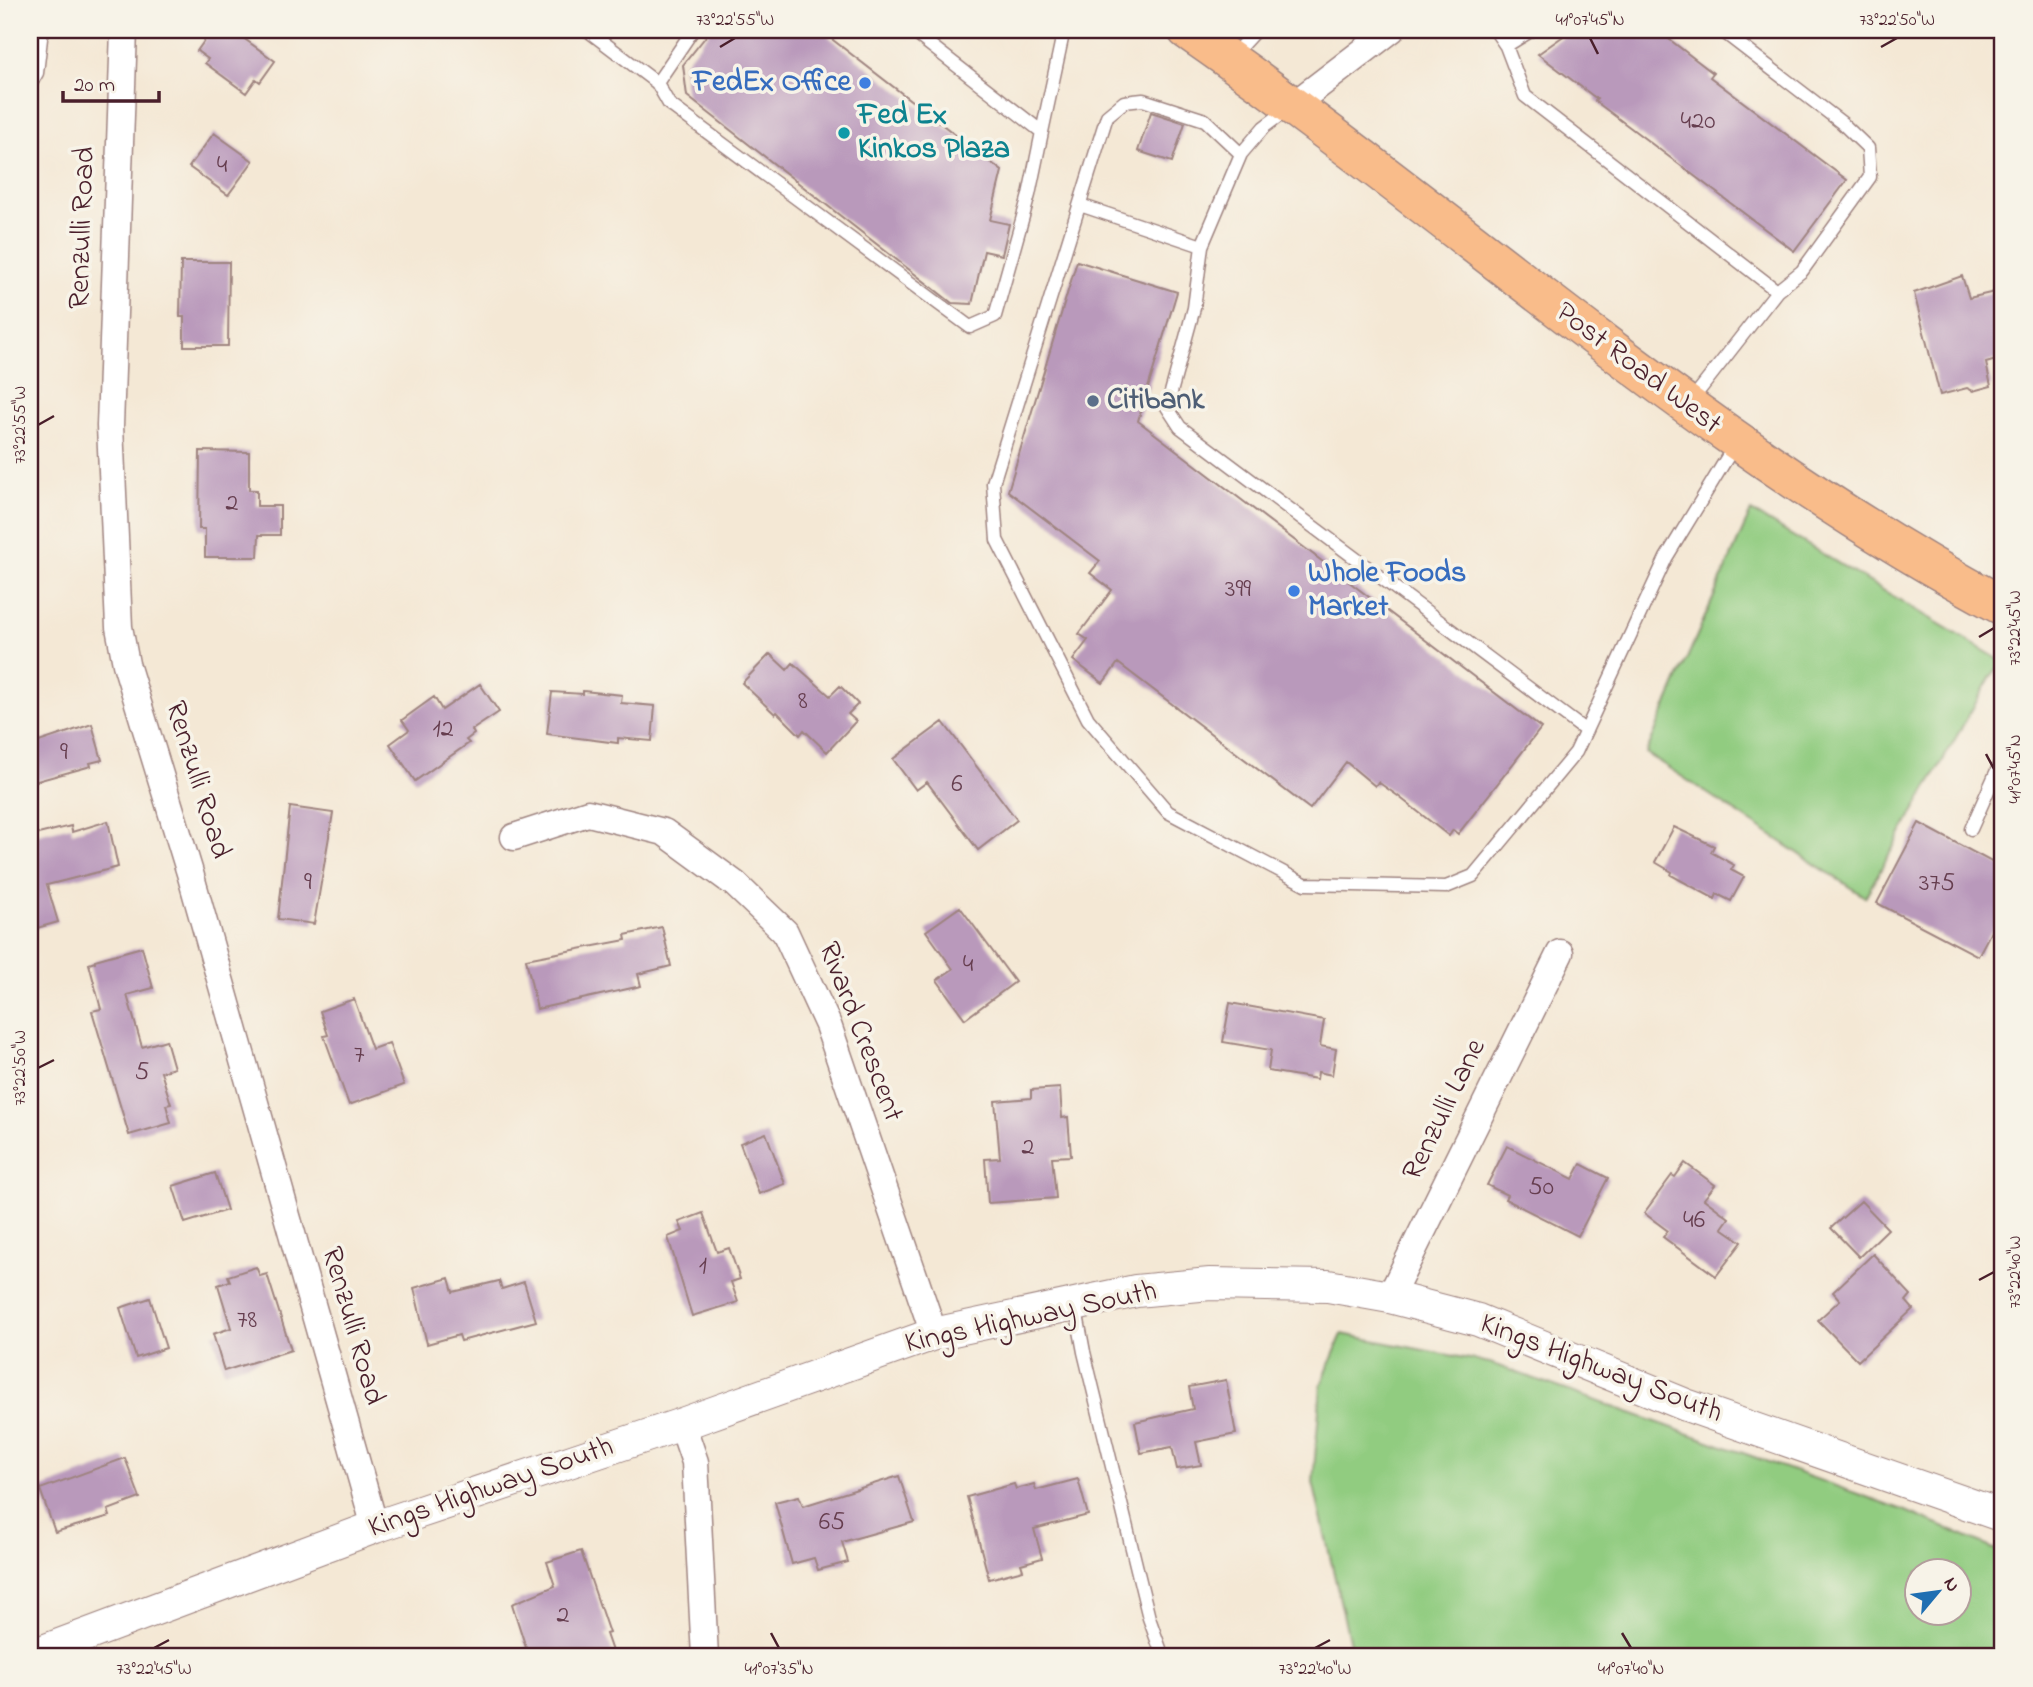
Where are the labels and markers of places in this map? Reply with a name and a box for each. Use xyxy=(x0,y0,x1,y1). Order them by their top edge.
place label: FedEx Office xyxy=(691,61,853,105)
marker: FedEx Office xyxy=(857,75,873,91)
place label: Fed Ex Kinkos Plaza xyxy=(856,94,1010,172)
marker: Fed Ex Kinkos Plaza xyxy=(836,125,852,141)
place label: Citibank xyxy=(1107,379,1205,423)
marker: Citibank xyxy=(1085,393,1101,409)
place label: Whole Foods Market xyxy=(1308,552,1466,630)
marker: Whole Foods Market xyxy=(1286,583,1302,599)

